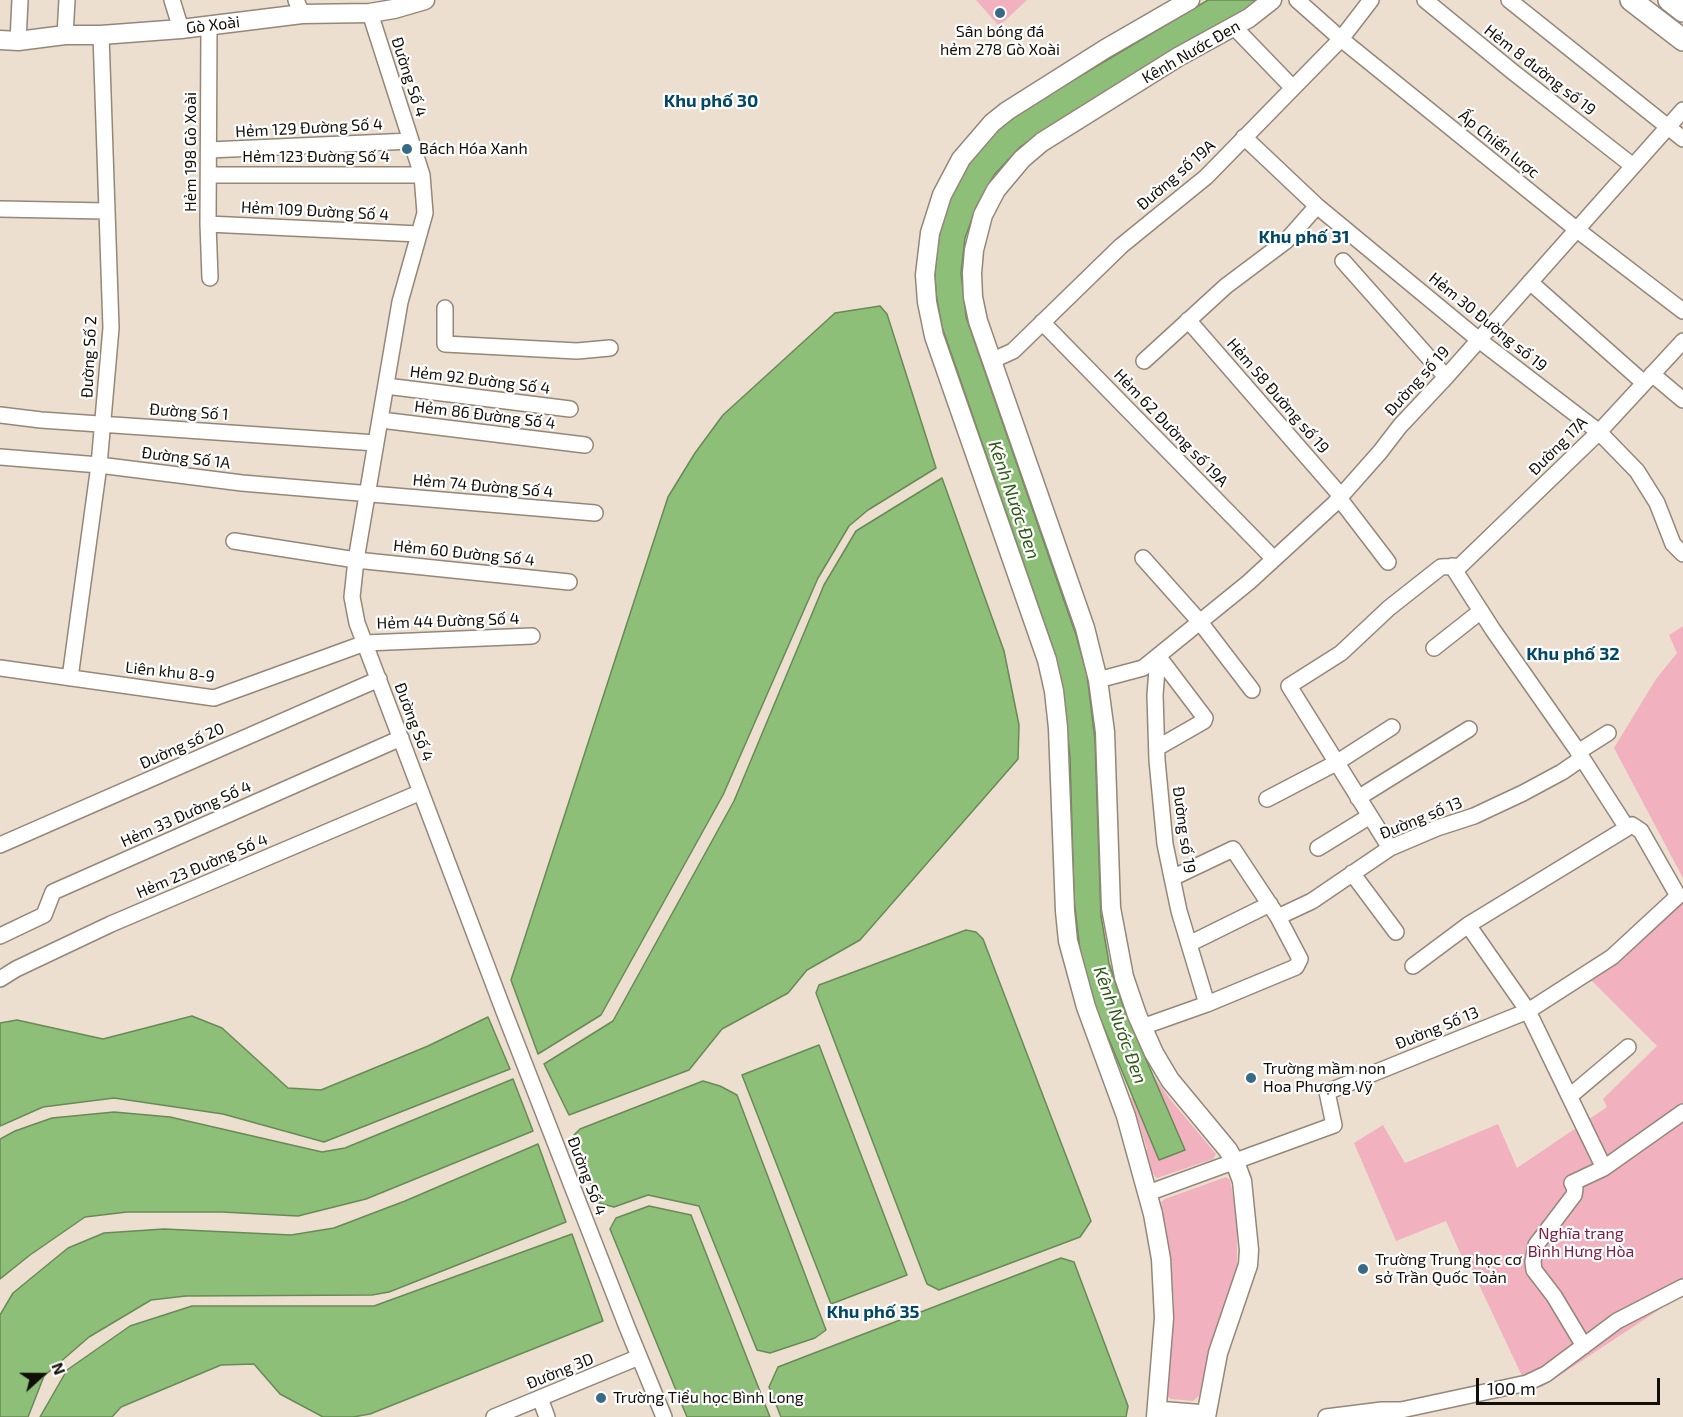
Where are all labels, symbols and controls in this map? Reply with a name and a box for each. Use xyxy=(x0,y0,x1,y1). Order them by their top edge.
marker: Sân bóng đá hẻm 278 Gò Xoài xyxy=(993,6,1007,20)
street label: Gò Xoài xyxy=(185,12,241,38)
street label: Kênh Nước Đen xyxy=(1139,16,1243,88)
street label: Hẻm 8 đường số 19 xyxy=(1480,21,1600,119)
place label: Sân bóng đá hẻm 278 Gò Xoài xyxy=(940,22,1060,60)
street label: Đường Số 4 xyxy=(387,35,431,119)
district label: Khu phố 30 xyxy=(664,90,758,112)
street label: Hẻm 198 Gò Xoài xyxy=(181,92,201,212)
street label: Ấp Chiến lược xyxy=(1455,106,1543,182)
street label: Hẻm 129 Đường Số 4 xyxy=(235,115,383,141)
street label: Đường số 19A xyxy=(1133,136,1219,214)
place label: Bách Hóa Xanh xyxy=(419,139,528,159)
marker: Bách Hóa Xanh xyxy=(400,142,414,156)
street label: Hẻm 123 Đường Số 4 xyxy=(242,147,390,167)
street label: Hẻm 109 Đường Số 4 xyxy=(240,198,390,224)
district label: Khu phố 31 xyxy=(1259,226,1349,248)
street label: Hẻm 30 Đường số 19 xyxy=(1425,268,1551,376)
street label: Đường Số 2 xyxy=(77,316,101,398)
street label: Hẻm 58 Đường số 19 xyxy=(1223,334,1333,458)
street label: Đường số 19 xyxy=(1381,342,1453,420)
street label: Hẻm 92 Đường Số 4 xyxy=(409,362,551,398)
street label: Hẻm 62 Đường số 19A xyxy=(1110,365,1232,491)
street label: Hẻm 86 Đường Số 4 xyxy=(413,397,557,433)
street label: Đường Số 1 xyxy=(149,400,229,424)
street label: Đường 17A xyxy=(1525,413,1591,479)
water label: Kênh Nước Đen xyxy=(984,438,1044,562)
street label: Đường Số 1A xyxy=(141,443,231,473)
street label: Hẻm 74 Đường Số 4 xyxy=(412,470,554,502)
street label: Hẻm 60 Đường Số 4 xyxy=(392,536,536,570)
street label: Hẻm 44 Đường Số 4 xyxy=(376,609,520,633)
district label: Khu phố 32 xyxy=(1526,643,1620,665)
street label: Liên khu 8-9 xyxy=(124,658,216,686)
street label: Đường Số 4 xyxy=(390,680,438,764)
street label: Đường số 20 xyxy=(137,719,227,773)
street label: Hẻm 33 Đường Số 4 xyxy=(118,777,254,851)
street label: Đường số 19 xyxy=(1168,785,1200,875)
street label: Đường số 13 xyxy=(1377,793,1465,843)
street label: Hẻm 23 Đường Số 4 xyxy=(133,830,271,902)
water label: Kênh Nước Đen xyxy=(1089,963,1151,1087)
street label: Đường Số 13 xyxy=(1393,1003,1481,1053)
place label: Trường mầm non Hoa Phượng Vỹ xyxy=(1263,1059,1386,1097)
marker: Trường mầm non Hoa Phượng Vỹ xyxy=(1244,1071,1258,1085)
street label: Đường Số 4 xyxy=(563,1134,611,1218)
park label: Nghĩa trang Bình Hưng Hòa xyxy=(1528,1224,1634,1262)
place label: Trường Trung học cơ sở Trần Quốc Toản xyxy=(1375,1250,1522,1288)
marker: Trường Trung học cơ sở Trần Quốc Toản xyxy=(1356,1262,1370,1276)
district label: Khu phố 35 xyxy=(826,1301,920,1323)
north arrow xyxy=(12,1345,72,1405)
street label: Đường 3D xyxy=(524,1349,596,1393)
text: N xyxy=(48,1360,70,1377)
scale bar xyxy=(1479,1366,1664,1404)
text: 100 m xyxy=(1487,1377,1536,1399)
place label: Trường Tiểu học Bình Long xyxy=(613,1388,804,1408)
marker: Trường Tiểu học Bình Long xyxy=(594,1391,608,1405)

